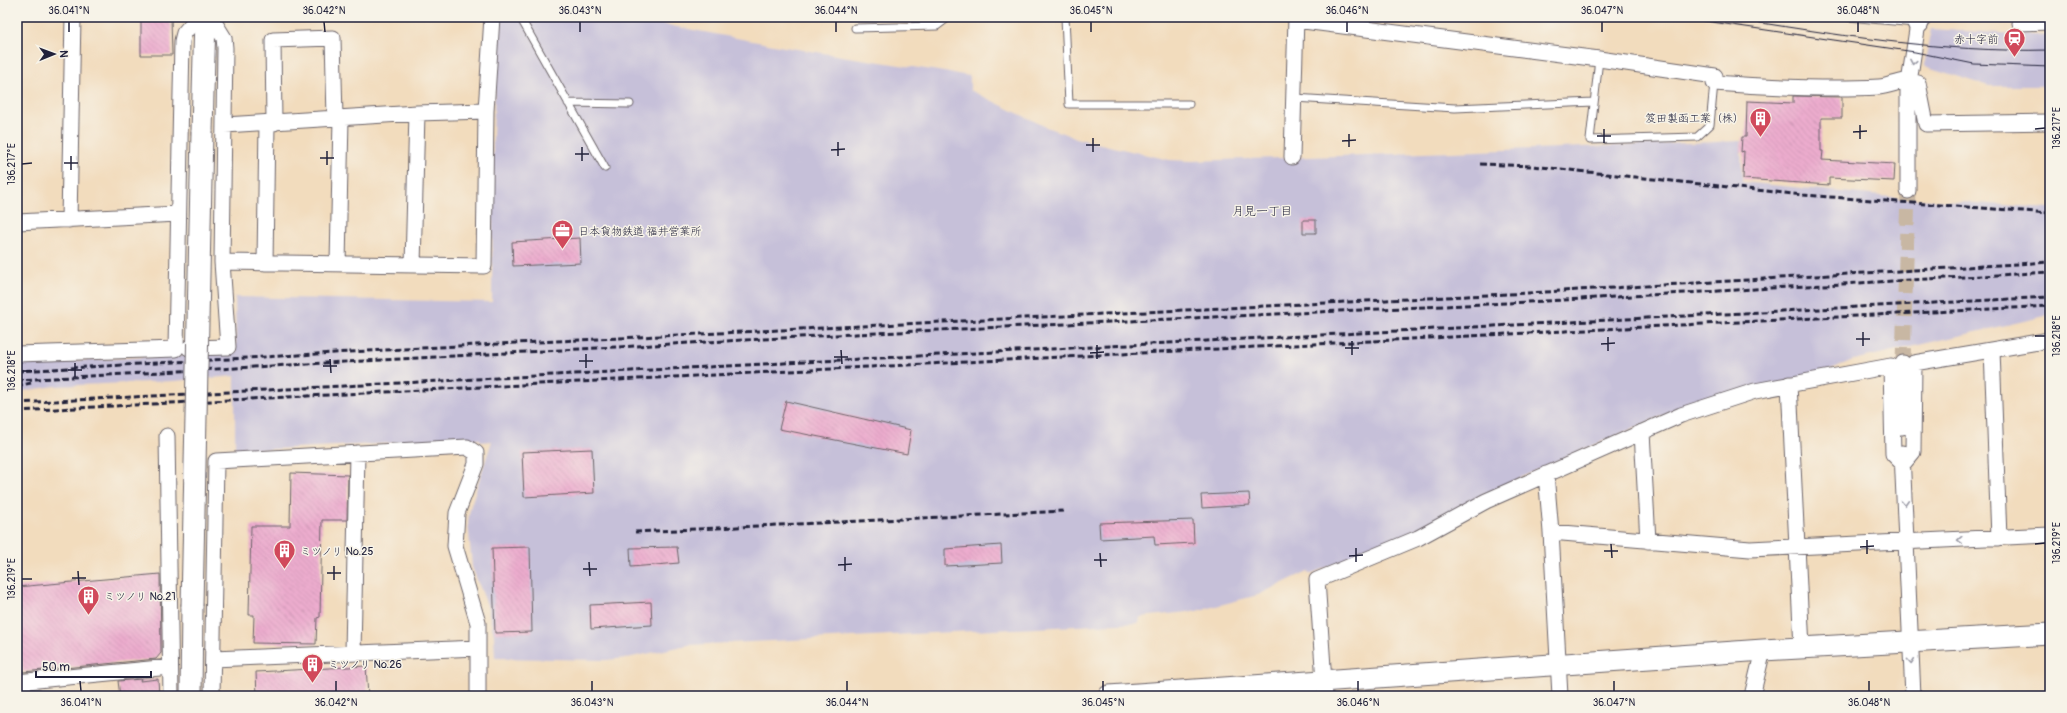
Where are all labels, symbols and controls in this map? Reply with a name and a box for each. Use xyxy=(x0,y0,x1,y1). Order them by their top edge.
text: 36.041°N xyxy=(48,5,90,17)
text: 36.042°N xyxy=(303,5,346,17)
text: 36.043°N xyxy=(559,5,602,17)
text: 36.044°N xyxy=(814,5,858,17)
text: 36.045°N xyxy=(1070,5,1113,17)
text: 36.046°N xyxy=(1325,5,1369,17)
text: 36.047°N xyxy=(1581,5,1624,17)
text: 36.048°N xyxy=(1837,5,1879,17)
station icon: 赤十字前 xyxy=(2001,26,2027,59)
place label: 赤十字前 xyxy=(1954,33,1998,46)
north arrow xyxy=(34,34,74,74)
text: N xyxy=(57,50,70,58)
one-way arrow xyxy=(1909,59,1918,65)
building icon: 笈田製函工業（株） xyxy=(1747,105,1773,138)
text: 136.217°E xyxy=(2051,107,2063,149)
place label: 笈田製函工業（株） xyxy=(1645,112,1744,125)
text: 136.217°E xyxy=(6,143,18,185)
district label: 月見一丁目 xyxy=(1232,204,1292,219)
office icon: 日本貨物鉄道 福井営業所 xyxy=(550,218,576,251)
place label: 日本貨物鉄道 福井営業所 xyxy=(578,225,701,238)
text: 136.218°E xyxy=(2051,315,2063,357)
text: 136.218°E xyxy=(6,350,18,392)
one-way arrow xyxy=(1901,500,1910,506)
text: 136.219°E xyxy=(2051,522,2063,564)
one-way arrow xyxy=(1957,536,1963,544)
building icon: ミツノリ No.25 xyxy=(272,538,298,571)
place label: ミツノリ No.25 xyxy=(300,545,373,558)
text: 136.219°E xyxy=(6,558,18,600)
building icon: ミツノリ No.21 xyxy=(76,583,102,616)
place label: ミツノリ No.21 xyxy=(104,590,176,603)
building icon: ミツノリ No.26 xyxy=(299,651,325,684)
scale bar xyxy=(36,653,151,679)
place label: ミツノリ No.26 xyxy=(328,658,402,671)
one-way arrow xyxy=(1906,658,1915,664)
text: 50 m xyxy=(42,660,70,675)
text: 36.041°N xyxy=(60,697,102,709)
text: 36.042°N xyxy=(315,697,358,709)
text: 36.043°N xyxy=(571,697,614,709)
text: 36.044°N xyxy=(825,697,869,709)
text: 36.045°N xyxy=(1082,697,1125,709)
text: 36.046°N xyxy=(1336,697,1380,709)
text: 36.047°N xyxy=(1593,697,1636,709)
text: 36.048°N xyxy=(1848,697,1890,709)

